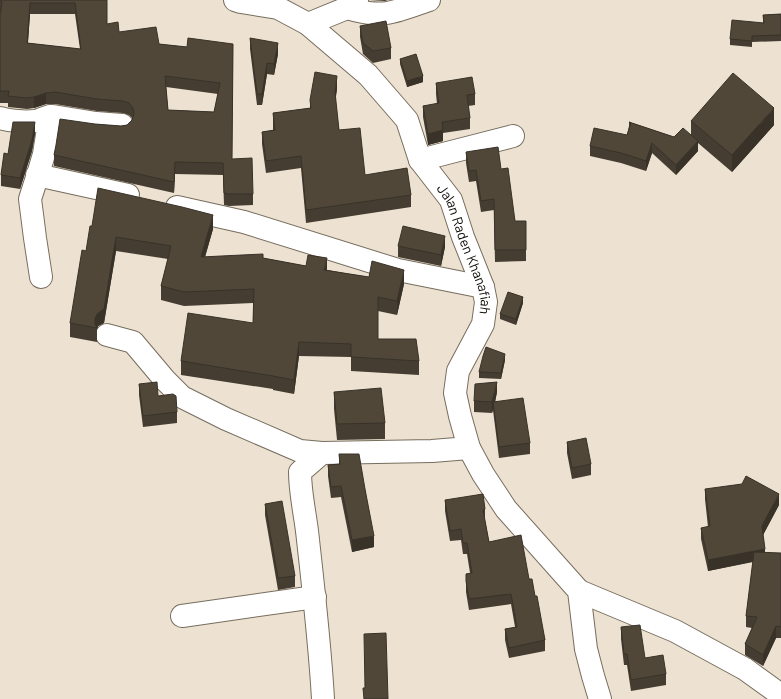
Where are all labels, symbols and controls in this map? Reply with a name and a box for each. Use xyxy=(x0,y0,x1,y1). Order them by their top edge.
street label: Jalan Raden Khanafiah xyxy=(434,180,495,316)

